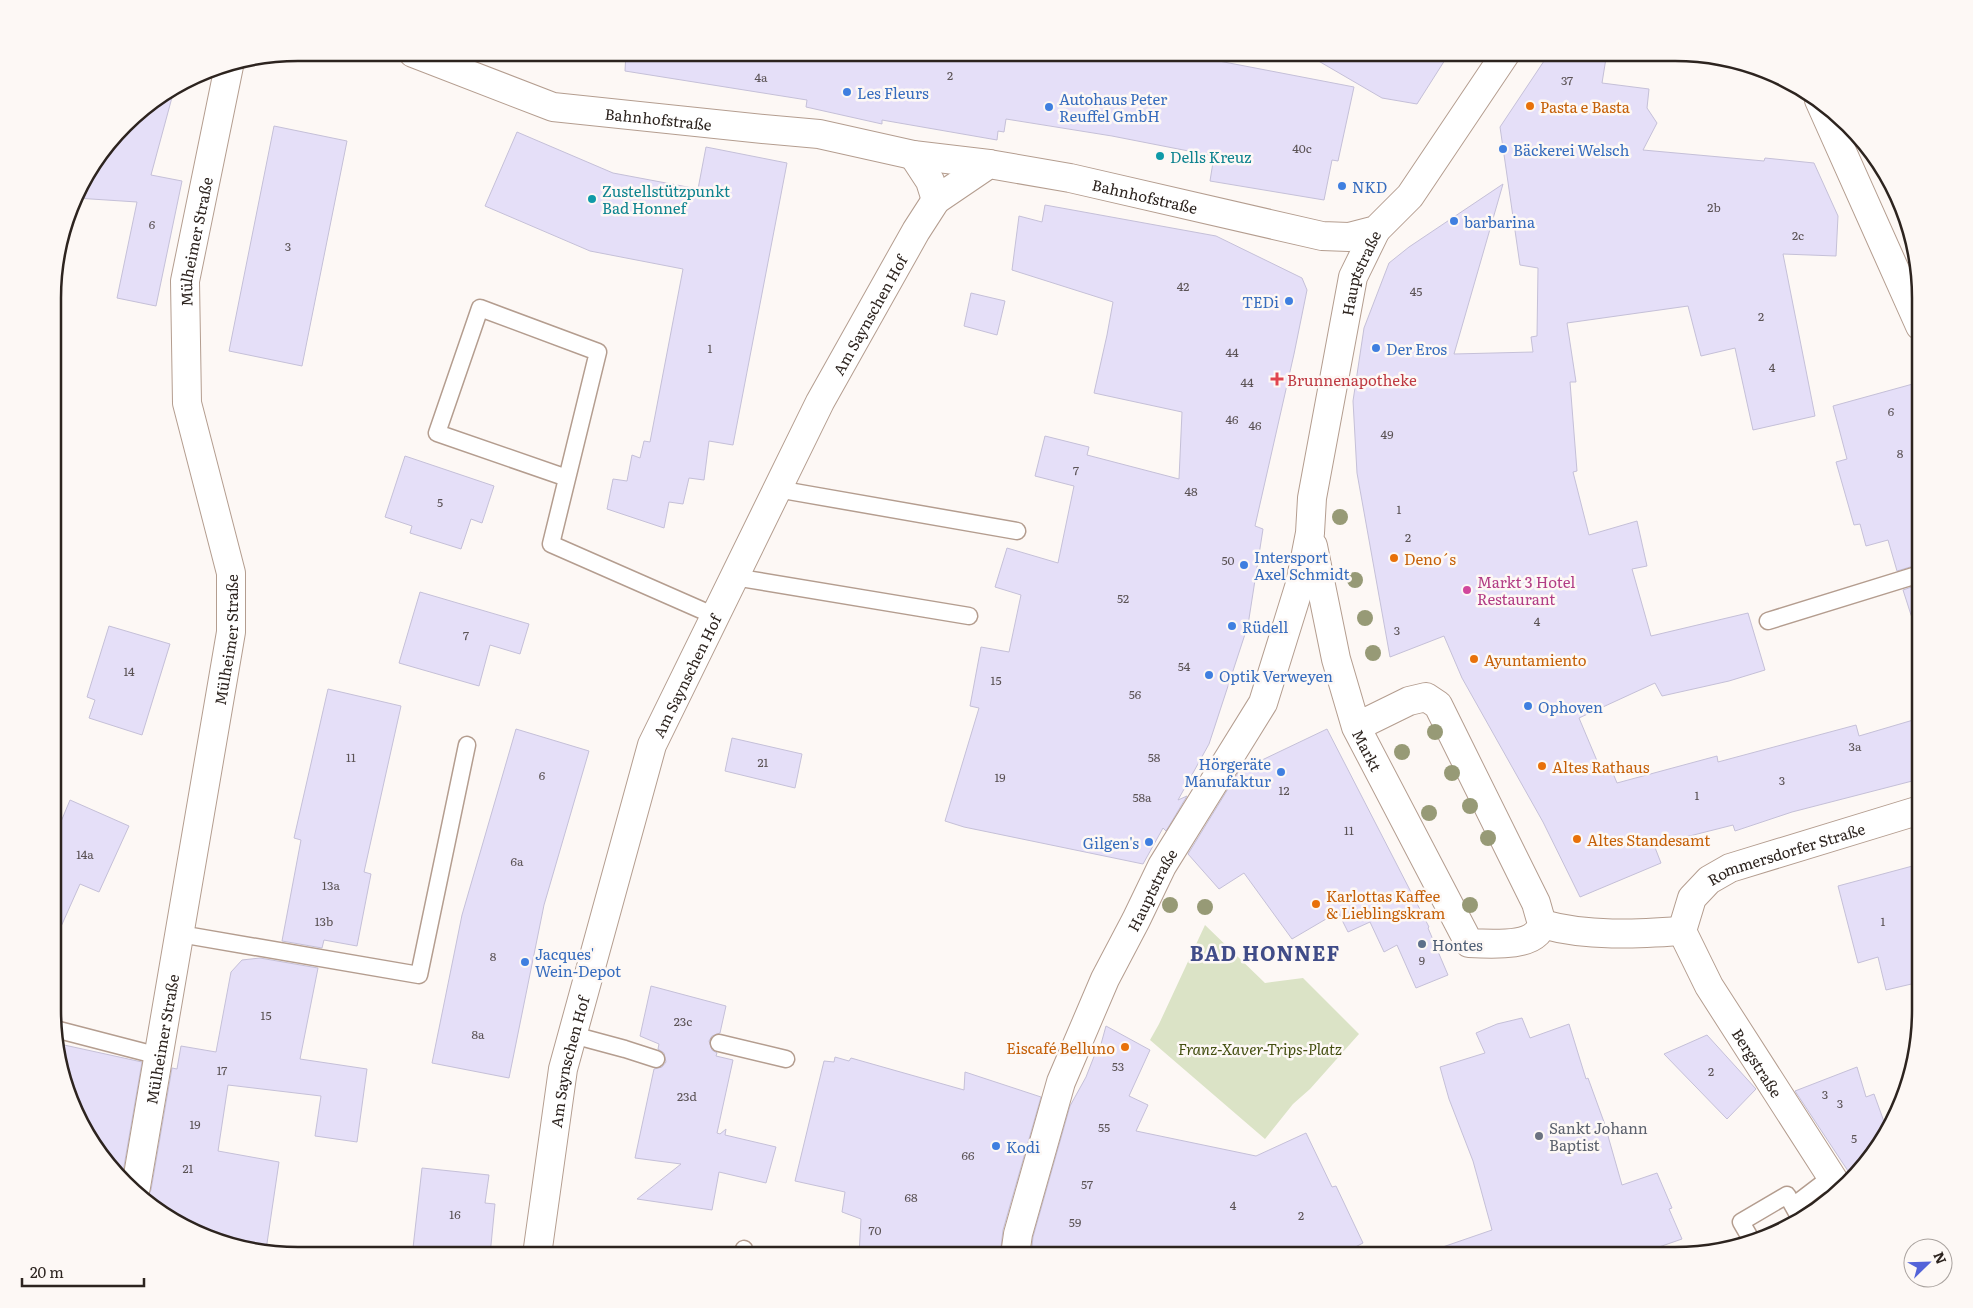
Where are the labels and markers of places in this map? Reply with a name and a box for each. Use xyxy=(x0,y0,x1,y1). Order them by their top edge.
place label: Les Fleurs xyxy=(857,81,929,104)
marker: Les Fleurs xyxy=(841,86,853,98)
place label: Autohaus Peter Reuffel GmbH xyxy=(1059,87,1167,127)
place label: Pasta e Basta xyxy=(1540,95,1631,118)
marker: Pasta e Basta xyxy=(1524,100,1536,112)
marker: Autohaus Peter Reuffel GmbH xyxy=(1043,101,1055,113)
place label: Bäckerei Welsch xyxy=(1513,138,1629,161)
marker: Bäckerei Welsch xyxy=(1497,143,1509,155)
place label: Dells Kreuz xyxy=(1170,145,1252,168)
marker: Dells Kreuz xyxy=(1154,150,1166,162)
place label: NKD xyxy=(1352,175,1387,198)
place label: Zustellstützpunkt Bad Honnef xyxy=(602,179,730,219)
marker: NKD xyxy=(1336,180,1348,192)
marker: Zustellstützpunkt Bad Honnef xyxy=(586,193,598,205)
place label: barbarina xyxy=(1464,210,1536,233)
marker: barbarina xyxy=(1448,215,1460,227)
place label: TEDi xyxy=(1242,290,1279,313)
marker: TEDi xyxy=(1283,295,1295,307)
place label: Der Eros xyxy=(1386,337,1447,360)
marker: Der Eros xyxy=(1370,342,1382,354)
place label: Brunnenapotheke xyxy=(1287,368,1417,391)
marker: Brunnenapotheke xyxy=(1271,373,1283,385)
place label: Intersport Axel Schmidt xyxy=(1254,545,1350,585)
place label: Deno´s xyxy=(1404,547,1456,570)
marker: Deno´s xyxy=(1388,552,1400,564)
marker: Intersport Axel Schmidt xyxy=(1238,559,1250,571)
place label: Markt 3 Hotel Restaurant xyxy=(1477,570,1575,610)
marker: Markt 3 Hotel Restaurant xyxy=(1461,584,1473,596)
place label: Rüdell xyxy=(1242,615,1288,638)
marker: Rüdell xyxy=(1226,620,1238,632)
place label: Ayuntamiento xyxy=(1484,648,1587,671)
marker: Ayuntamiento xyxy=(1468,653,1480,665)
place label: Optik Verweyen xyxy=(1219,664,1333,687)
marker: Optik Verweyen xyxy=(1203,669,1215,681)
place label: Ophoven xyxy=(1538,695,1603,718)
marker: Ophoven xyxy=(1522,700,1534,712)
place label: Hörgeräte Manufaktur xyxy=(1184,752,1271,792)
place label: Altes Rathaus xyxy=(1552,755,1650,778)
marker: Altes Rathaus xyxy=(1536,760,1548,772)
marker: Hörgeräte Manufaktur xyxy=(1275,766,1287,778)
place label: Altes Standesamt xyxy=(1587,828,1710,851)
place label: Gilgen's xyxy=(1083,831,1139,854)
marker: Altes Standesamt xyxy=(1571,833,1583,845)
marker: Gilgen's xyxy=(1143,836,1155,848)
place label: Karlottas Kaffee & Lieblingskram xyxy=(1326,884,1446,924)
marker: Karlottas Kaffee & Lieblingskram xyxy=(1310,898,1322,910)
place label: Hontes xyxy=(1432,933,1483,956)
marker: Hontes xyxy=(1416,938,1428,950)
place label: Jacques' Wein-Depot xyxy=(535,942,621,982)
marker: Jacques' Wein-Depot xyxy=(519,956,531,968)
place label: Eiscafé Belluno xyxy=(1006,1036,1115,1059)
marker: Eiscafé Belluno xyxy=(1119,1041,1131,1053)
place label: Sankt Johann Baptist xyxy=(1549,1116,1648,1156)
marker: Sankt Johann Baptist xyxy=(1533,1130,1545,1142)
place label: Kodi xyxy=(1006,1135,1040,1158)
marker: Kodi xyxy=(990,1140,1002,1152)

